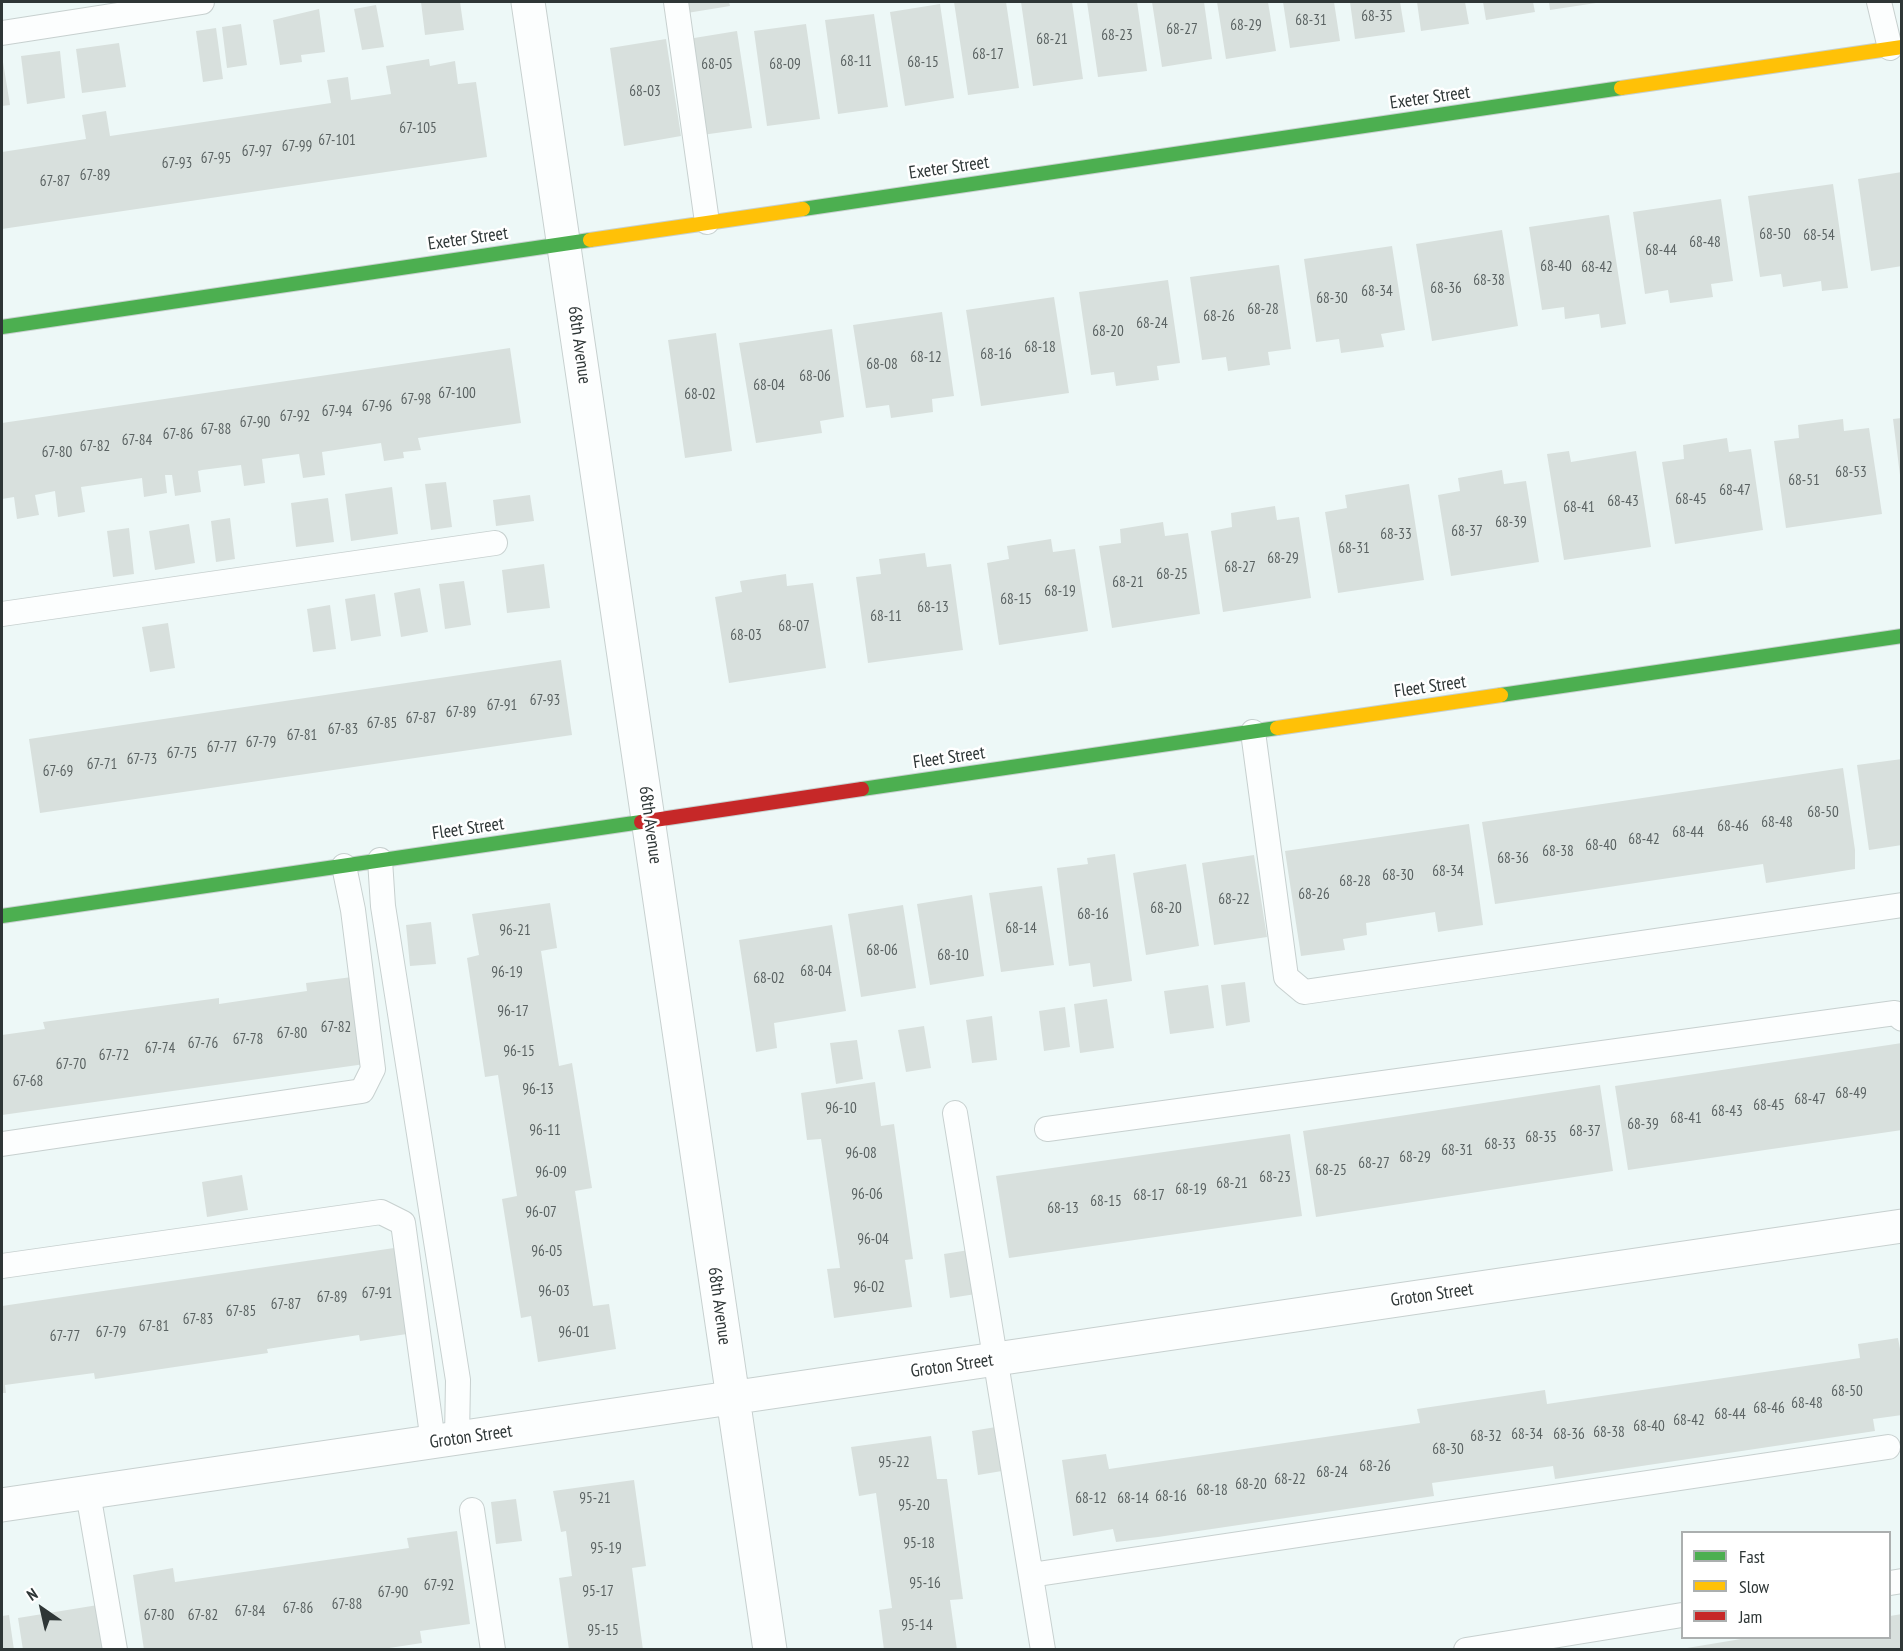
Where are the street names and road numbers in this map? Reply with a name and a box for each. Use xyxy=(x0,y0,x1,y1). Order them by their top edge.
street label: Exeter Street xyxy=(1389,82,1471,114)
street label: Exeter Street xyxy=(908,152,990,184)
street label: Exeter Street xyxy=(427,223,509,255)
street label: 68th Avenue xyxy=(563,305,595,385)
street label: Fleet Street xyxy=(1393,671,1467,703)
street label: Fleet Street xyxy=(912,742,986,774)
street label: 68th Avenue xyxy=(634,785,666,865)
street label: Fleet Street xyxy=(431,813,505,845)
street label: 68th Avenue xyxy=(703,1266,735,1346)
street label: Groton Street xyxy=(1389,1279,1475,1311)
street label: Groton Street xyxy=(909,1350,995,1382)
street label: Groton Street xyxy=(428,1421,514,1453)

